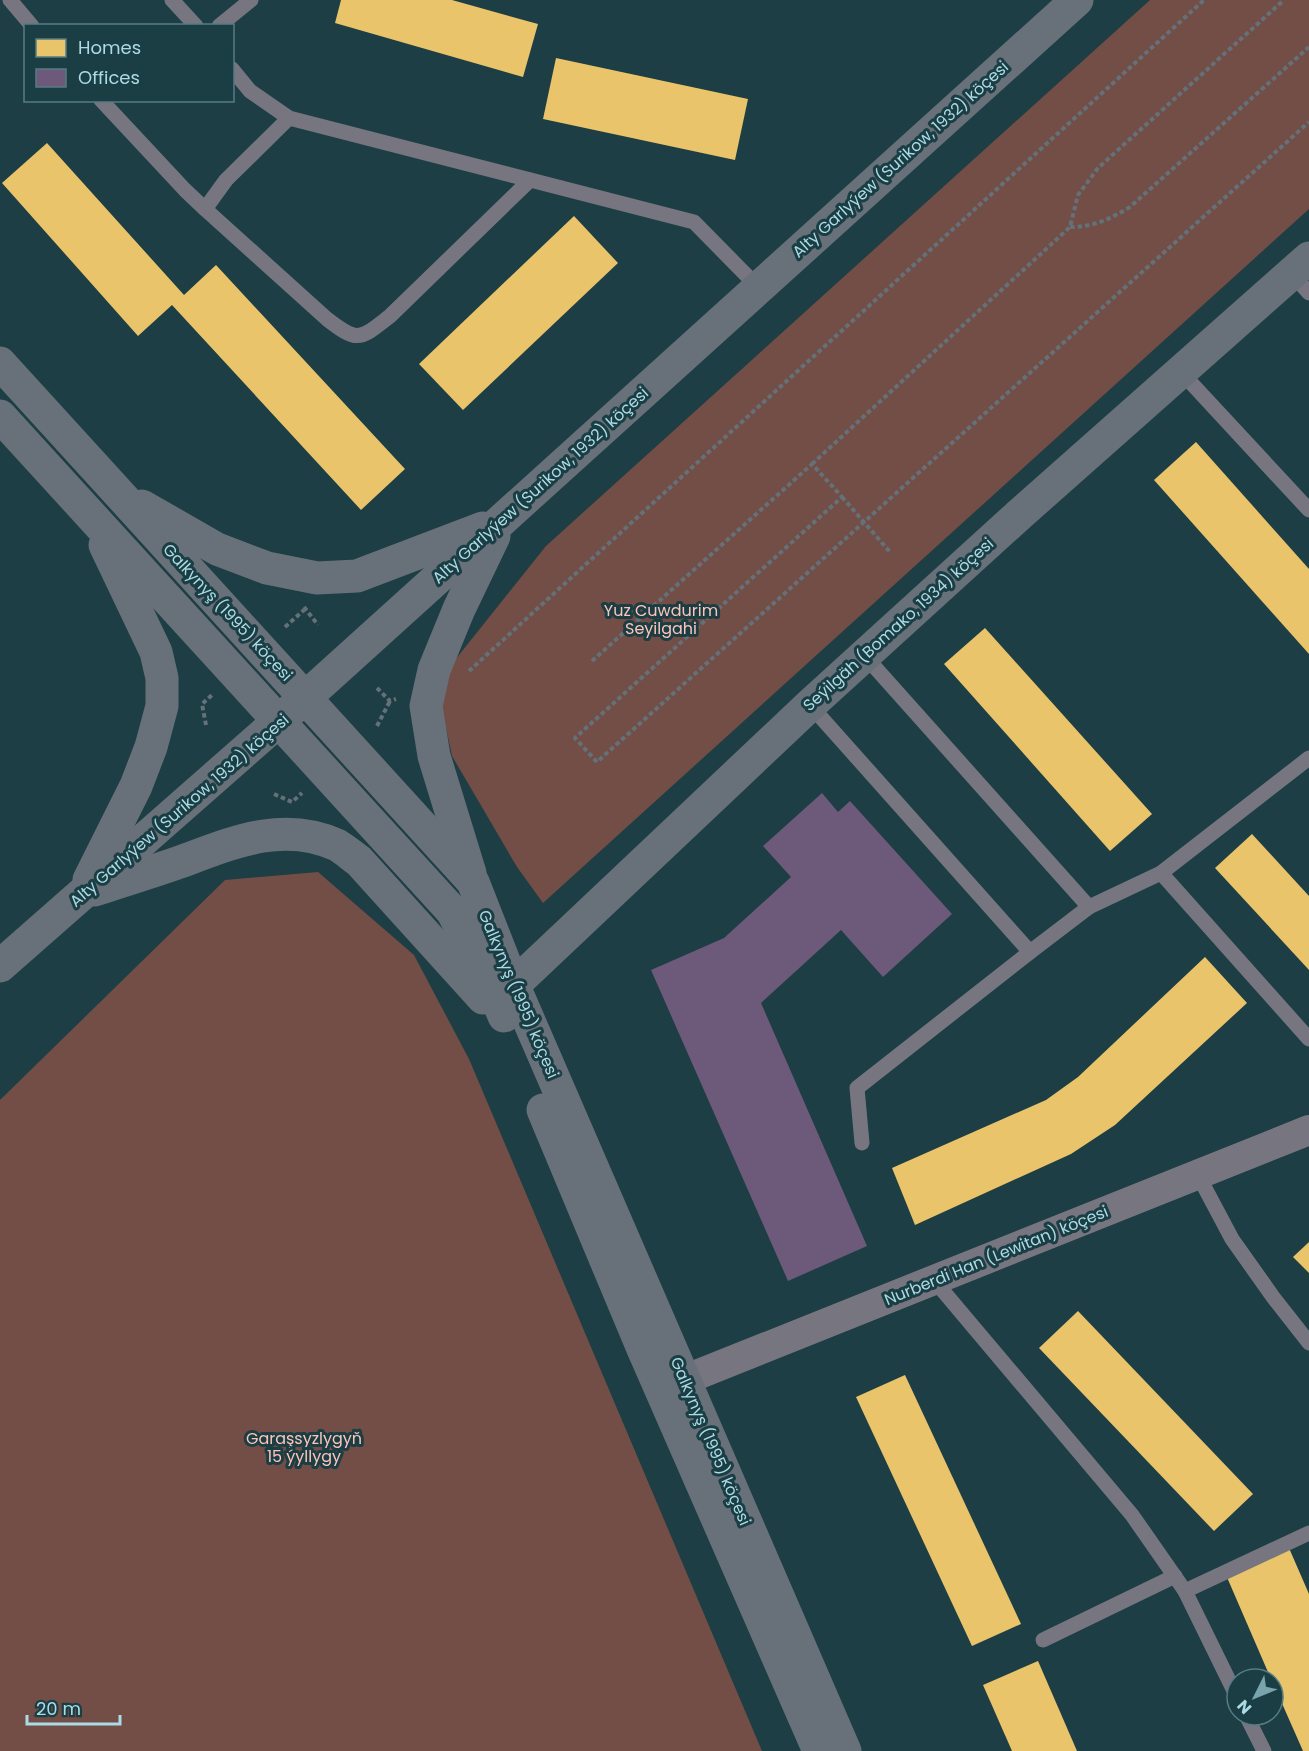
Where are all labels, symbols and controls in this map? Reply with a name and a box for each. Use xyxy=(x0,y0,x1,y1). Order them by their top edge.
legend xyxy=(24,24,234,102)
text: Homes xyxy=(78,35,141,60)
street label: Alty Garlyýew (Surikow, 1932) köçesi xyxy=(787,56,1014,263)
text: Offices xyxy=(78,65,140,90)
street label: Alty Garlyýew (Surikow, 1932) köçesi xyxy=(427,382,654,589)
street label: Seýilgäh (Bomako, 1934) köçesi xyxy=(798,532,999,716)
street label: Galkynyş (1995) köçesi xyxy=(158,538,298,686)
park label: Yuz Cuwdurim Seyilgahi xyxy=(604,599,718,640)
street label: Alty Garlyýew (Surikow, 1932) köçesi xyxy=(65,709,294,912)
street label: Galkynyş (1995) köçesi xyxy=(473,906,564,1082)
street label: Nurberdi Han (Lewitan) köçesi xyxy=(881,1200,1112,1311)
street label: Galkynyş (1995) köçesi xyxy=(665,1353,756,1529)
park label: Garaşsyzlygyň 15 ýyllygy xyxy=(246,1427,362,1468)
north arrow xyxy=(1225,1667,1285,1727)
scale bar xyxy=(27,1688,120,1726)
text: N xyxy=(1232,1695,1257,1719)
text: 20 m xyxy=(36,1696,81,1721)

